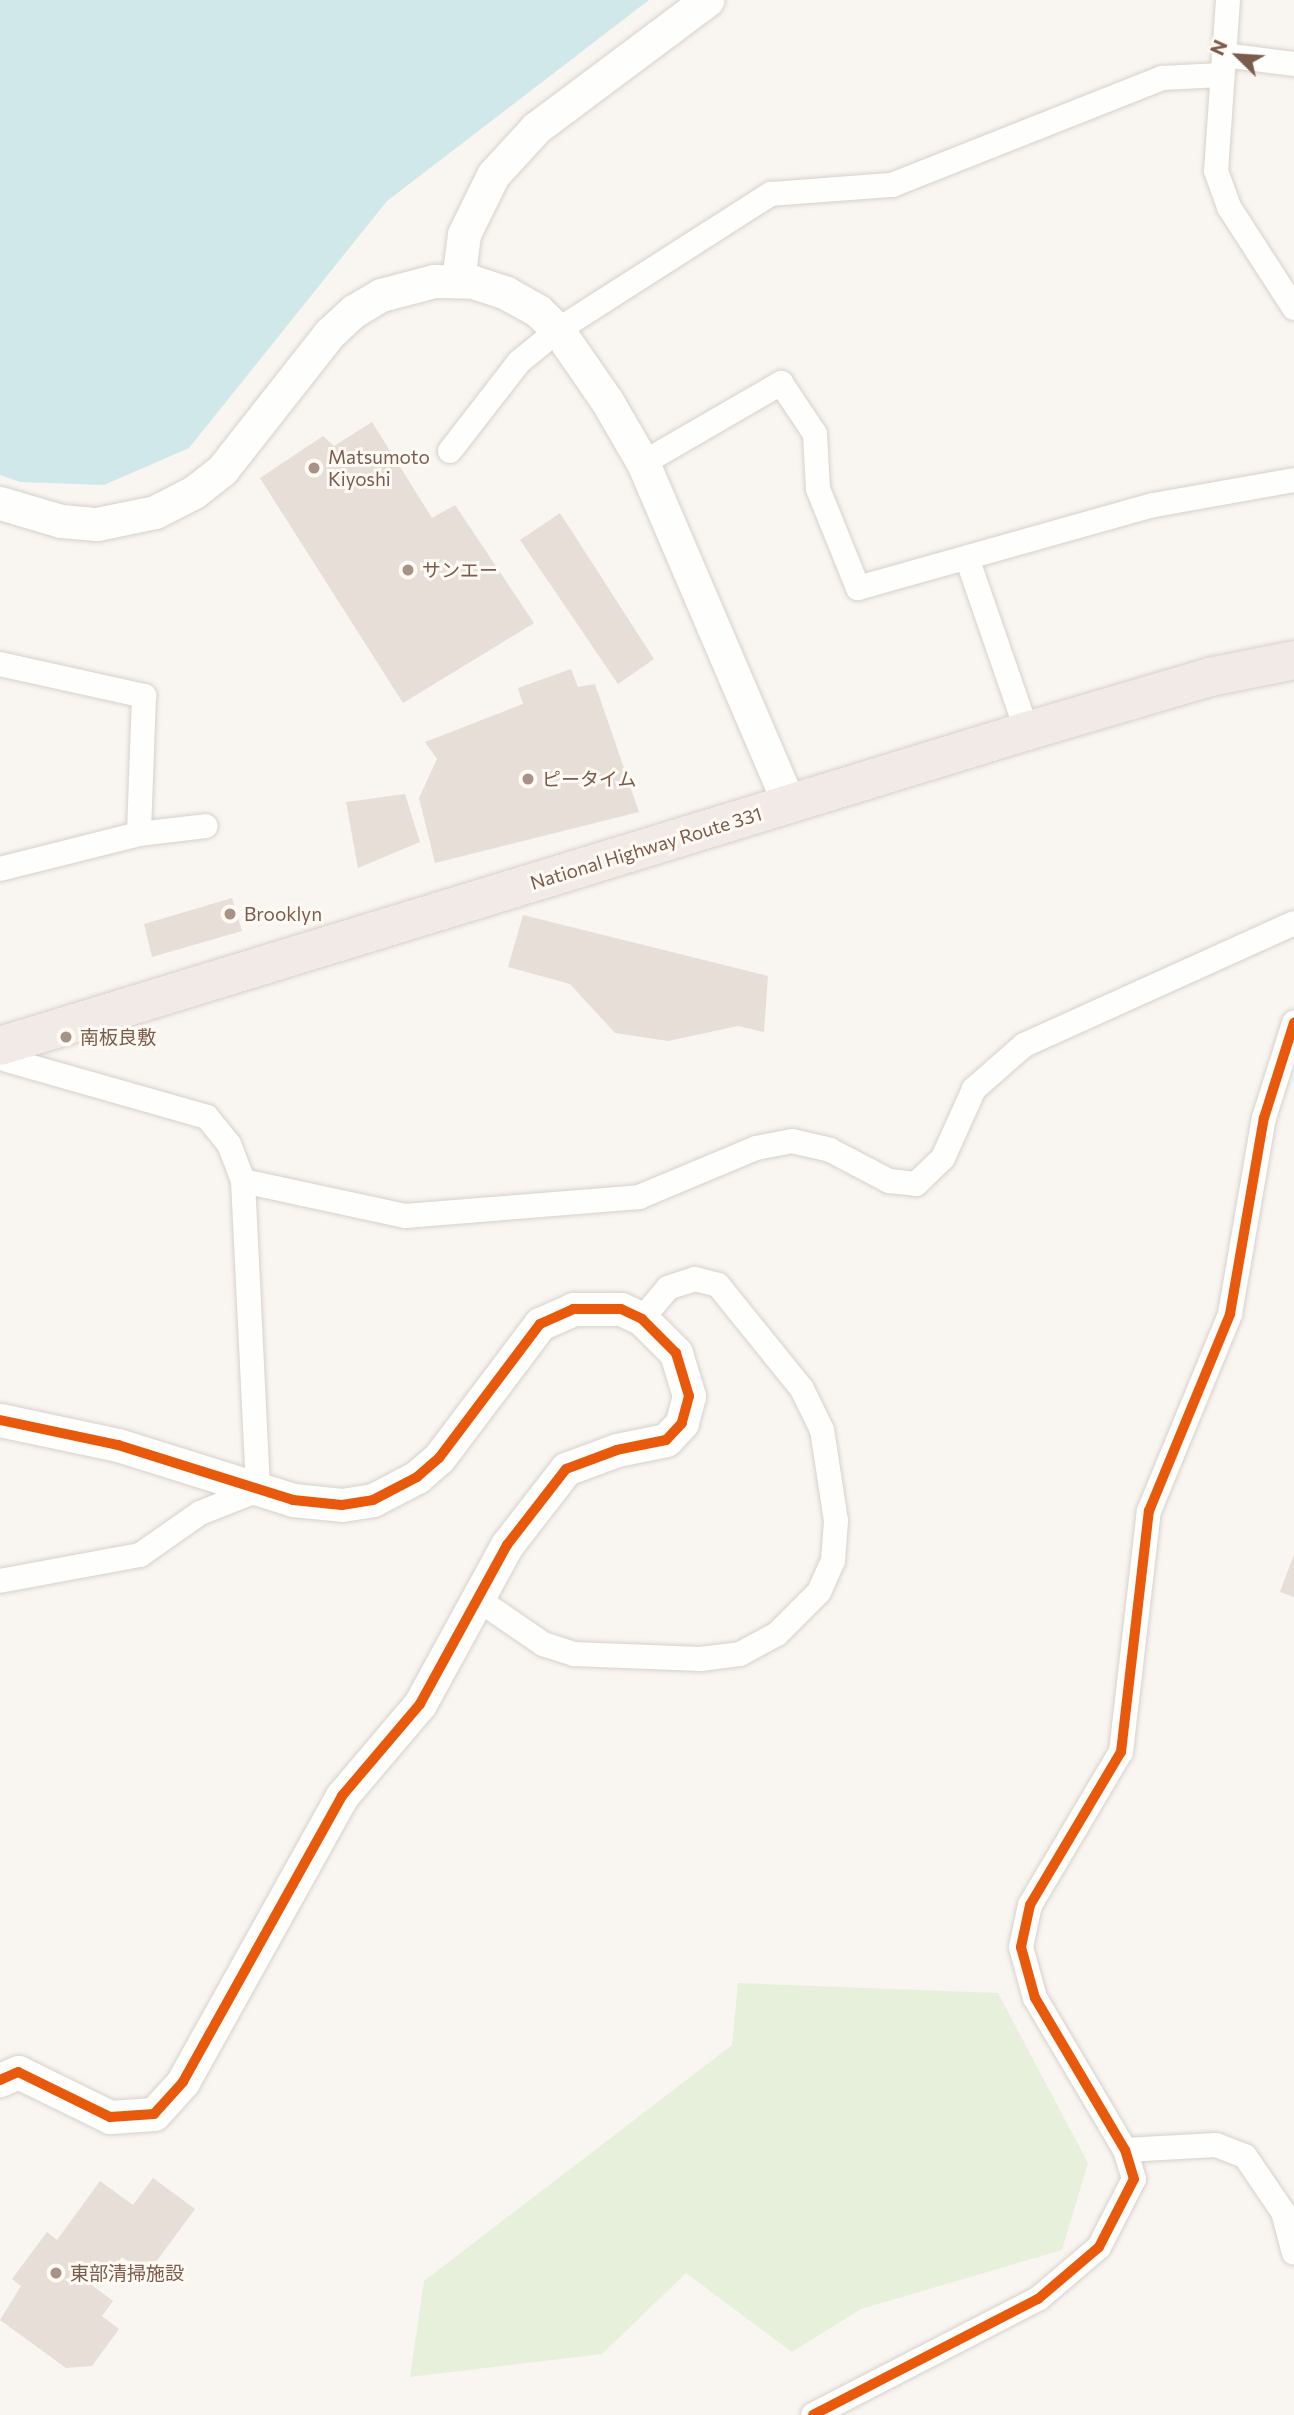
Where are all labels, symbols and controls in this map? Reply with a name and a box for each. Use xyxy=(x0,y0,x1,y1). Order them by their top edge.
north arrow xyxy=(1203,21,1273,91)
text: N xyxy=(1205,36,1232,58)
place label: Matsumoto Kiyoshi xyxy=(328,446,430,490)
marker: Matsumoto Kiyoshi xyxy=(306,460,322,476)
place label: サンエー xyxy=(422,559,498,581)
marker: サンエー xyxy=(400,562,416,578)
place label: ピータイム xyxy=(542,768,637,790)
marker: ピータイム xyxy=(520,771,536,787)
street label: National Highway Route 331 xyxy=(527,802,765,894)
place label: Brooklyn xyxy=(244,903,322,925)
marker: Brooklyn xyxy=(222,906,238,922)
place label: 南板良敷 xyxy=(80,1026,156,1048)
marker: 南板良敷 xyxy=(58,1029,74,1045)
place label: 東部清掃施設 xyxy=(70,2262,184,2284)
marker: 東部清掃施設 xyxy=(48,2265,64,2281)

